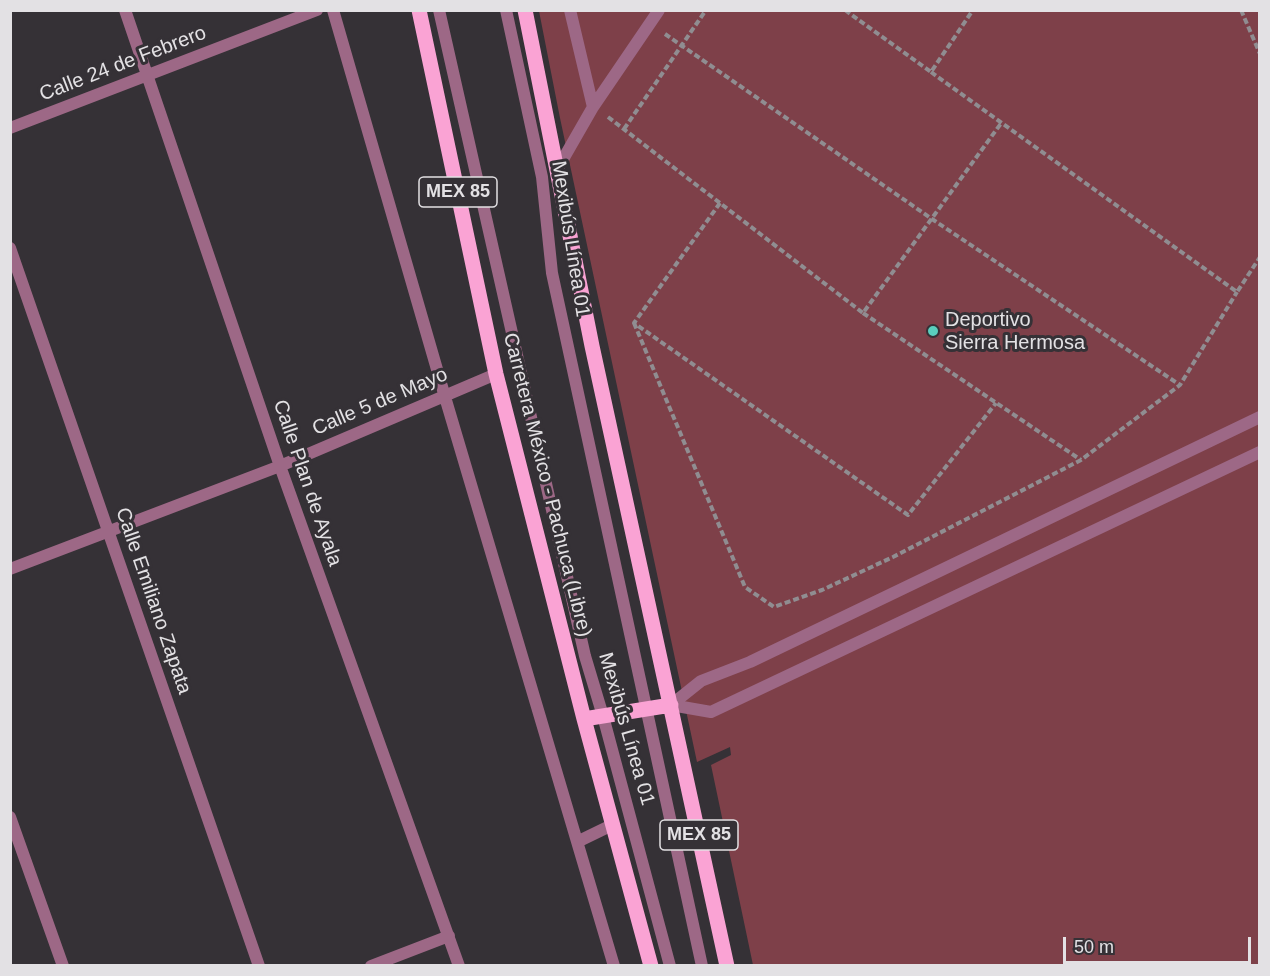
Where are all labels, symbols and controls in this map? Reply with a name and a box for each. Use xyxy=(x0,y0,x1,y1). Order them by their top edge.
street label: Calle 24 de Febrero xyxy=(36,21,210,107)
street label: Mexibús Línea 01 xyxy=(546,159,594,319)
road number: MEX 85 xyxy=(419,177,497,207)
place label: Deportivo Sierra Hermosa xyxy=(945,308,1085,355)
marker: Deportivo Sierra Hermosa xyxy=(926,324,940,338)
street label: Carretera México - Pachuca (Libre) xyxy=(498,331,596,639)
street label: Calle 5 de Mayo xyxy=(309,363,451,441)
street label: Calle Plan de Ayala xyxy=(267,397,347,569)
street label: Calle Emiliano Zapata xyxy=(110,505,196,697)
street label: Mexibús Línea 01 xyxy=(593,650,659,808)
road number: MEX 85 xyxy=(660,820,738,850)
scale bar xyxy=(1066,925,1254,963)
text: 50 m xyxy=(1074,937,1114,957)

